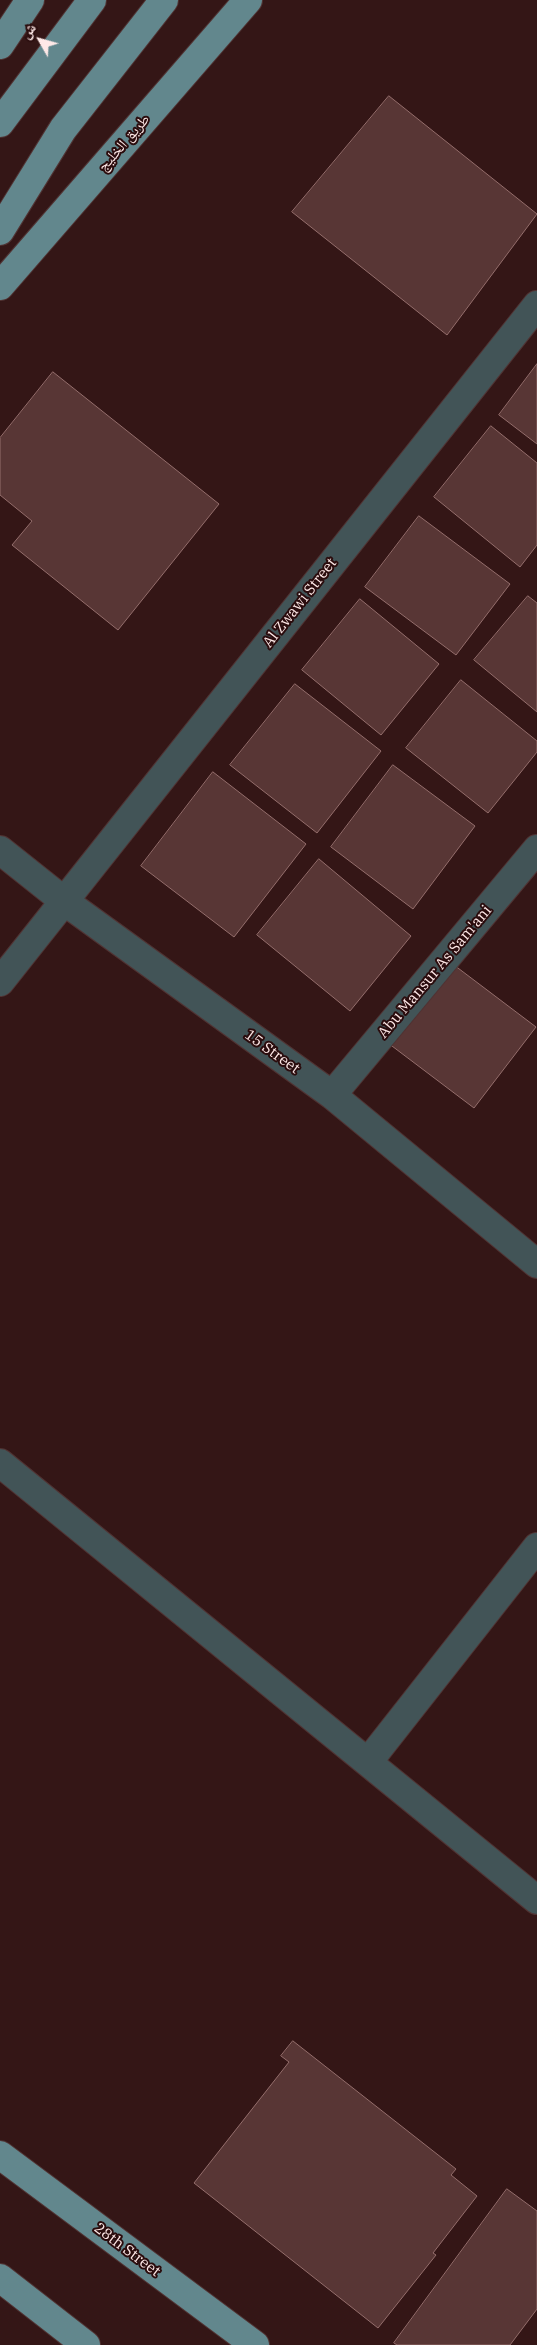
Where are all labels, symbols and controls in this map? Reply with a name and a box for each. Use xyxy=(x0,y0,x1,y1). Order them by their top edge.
north arrow xyxy=(15,15,65,65)
text: ش xyxy=(17,19,40,42)
street label: طريق الخليج xyxy=(94,111,154,175)
street label: Al Zwawi Street xyxy=(259,555,341,651)
street label: Abu Mansur As Sam'ani xyxy=(374,902,496,1042)
street label: 15 Street xyxy=(241,1026,303,1078)
street label: 28th Street xyxy=(90,2219,164,2281)

